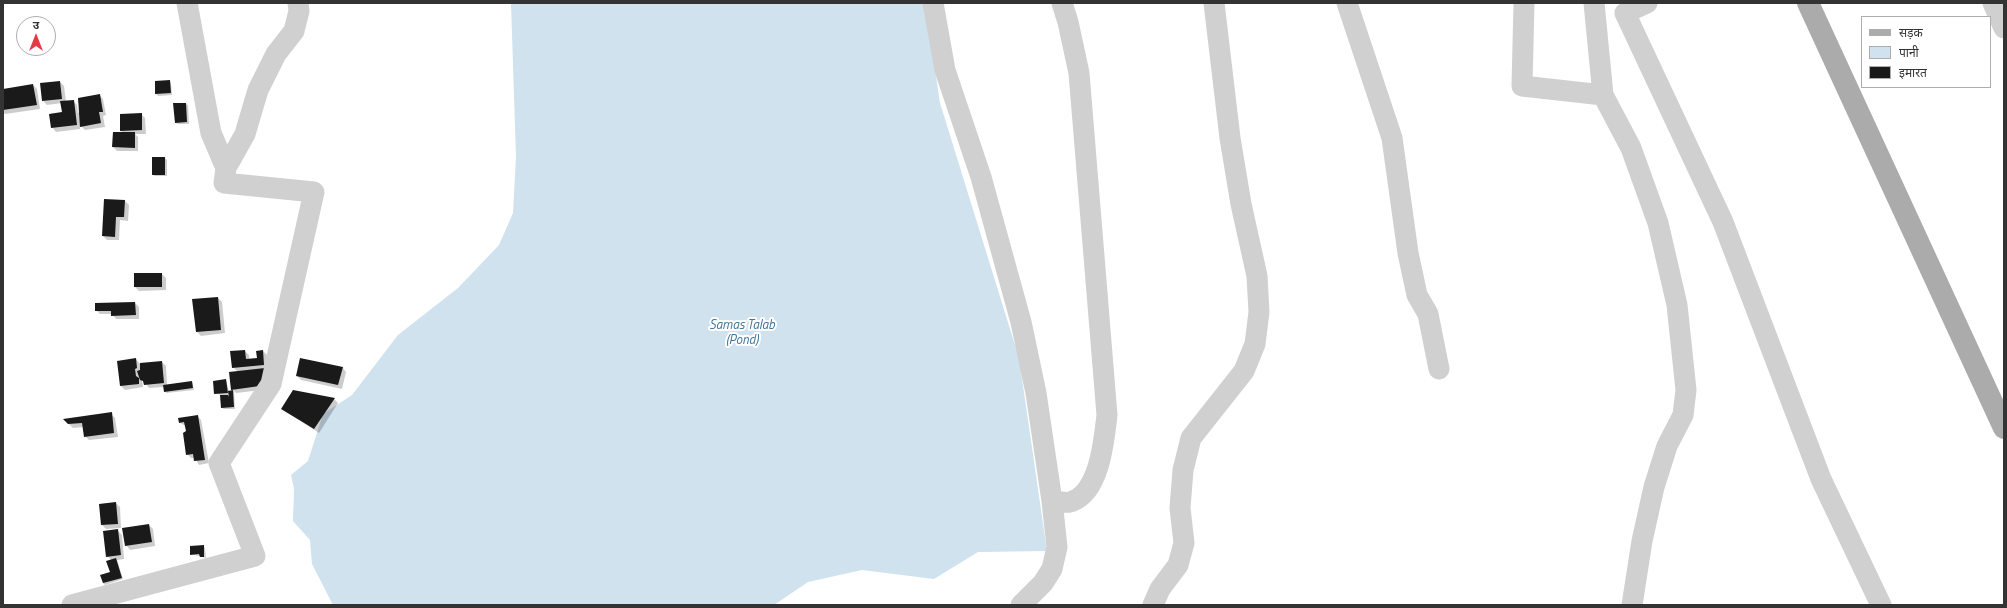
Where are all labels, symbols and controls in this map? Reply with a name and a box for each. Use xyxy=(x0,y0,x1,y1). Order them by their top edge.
north arrow xyxy=(16,16,56,56)
legend xyxy=(1861,16,1991,88)
text: उ xyxy=(33,17,39,33)
text: सड़क xyxy=(1899,23,1923,42)
text: पानी xyxy=(1899,43,1919,62)
text: इमारत xyxy=(1899,63,1927,82)
water label: Samas Talab (Pond) xyxy=(709,318,775,349)

